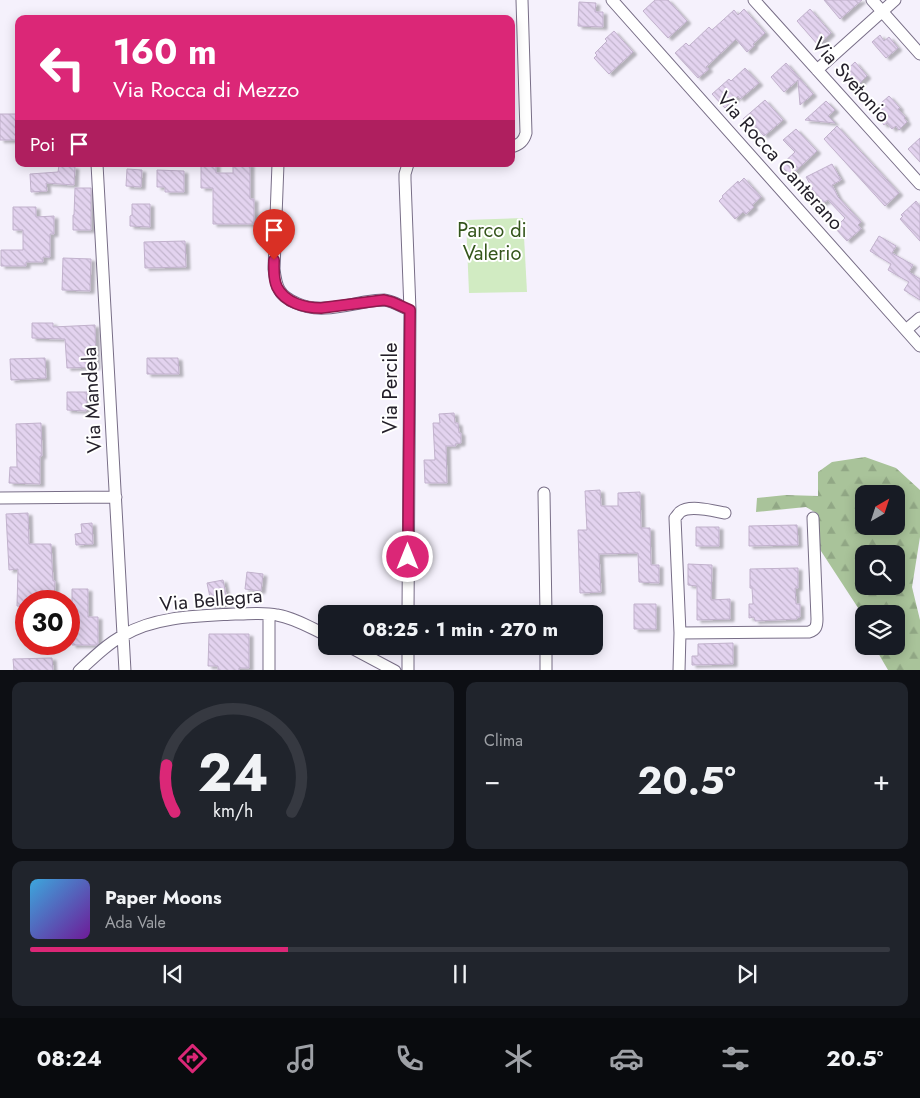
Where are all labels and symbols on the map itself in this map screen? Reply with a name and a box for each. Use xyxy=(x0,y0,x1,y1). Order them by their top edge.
street label: Via Svetonio xyxy=(805,31,897,129)
street label: Via Rocca Canterano xyxy=(710,85,850,237)
pin xyxy=(253,209,295,260)
park label: Parco di Valerio xyxy=(457,216,527,268)
street label: Via Percile xyxy=(376,343,405,433)
street label: Via Mandela xyxy=(75,346,109,454)
north arrow xyxy=(855,485,905,535)
position arrow xyxy=(381,530,433,582)
street label: Via Bellegra xyxy=(158,581,264,619)
speed limit sign: 30 xyxy=(15,590,80,655)

